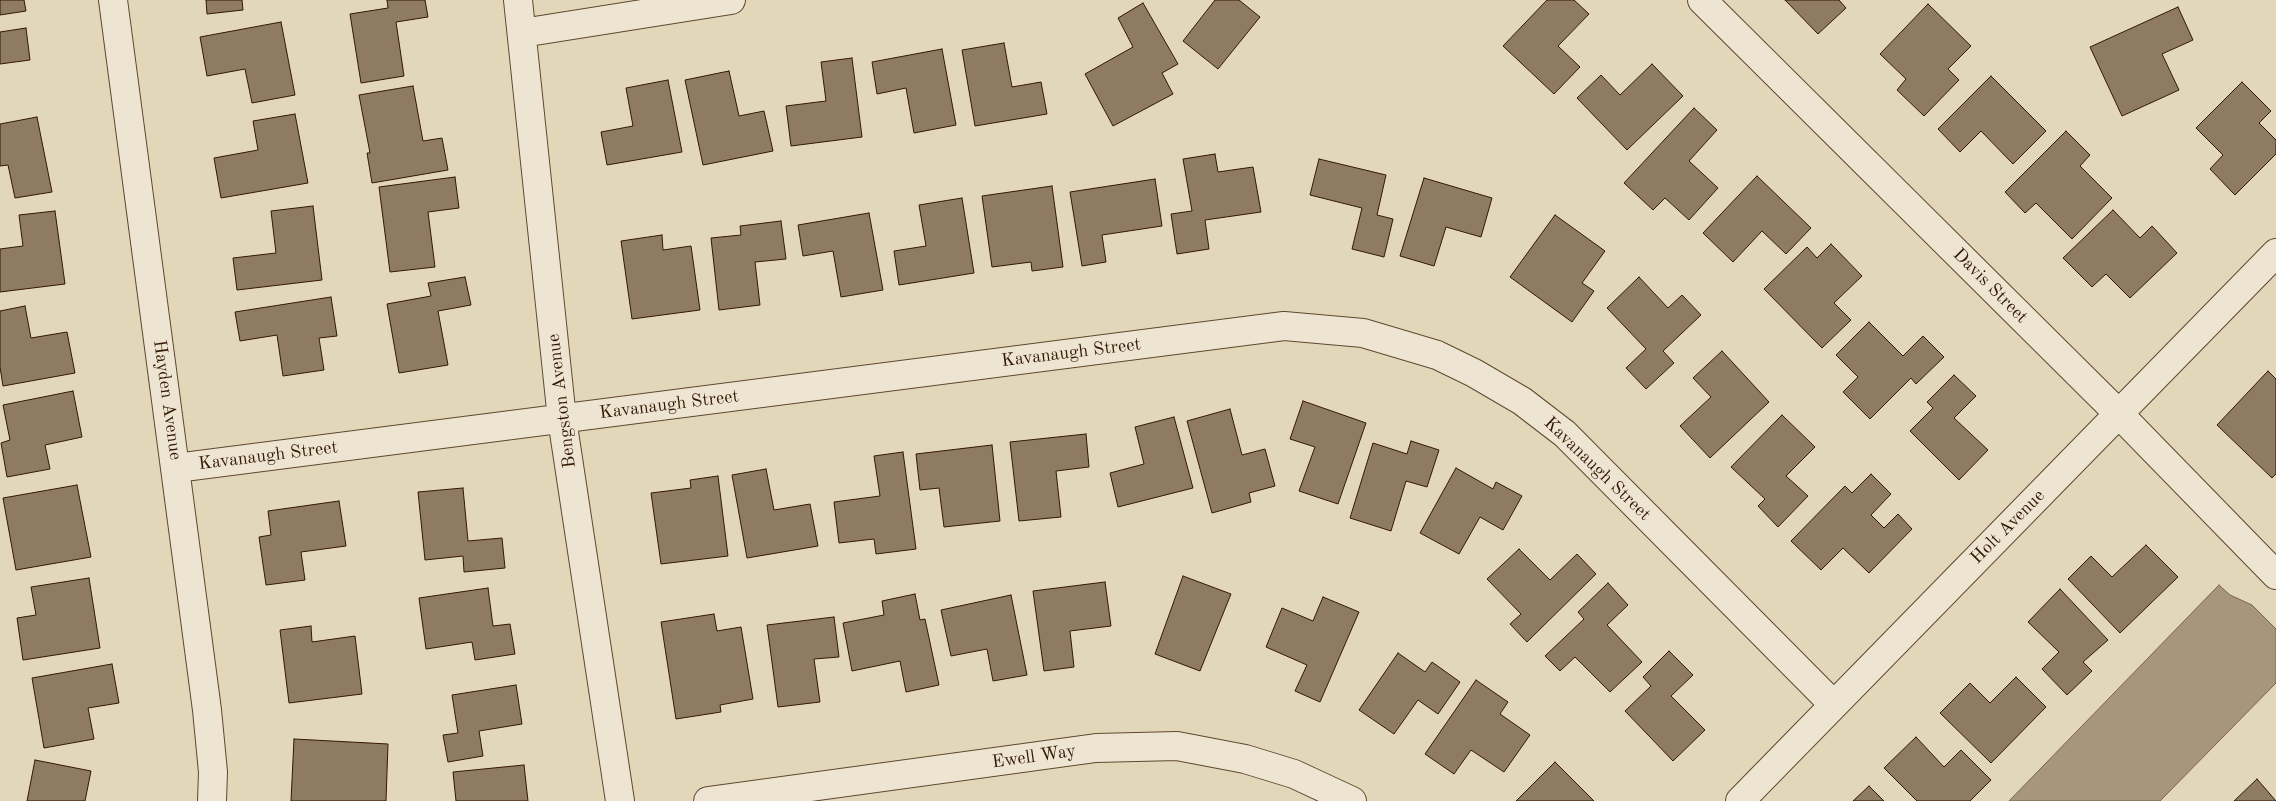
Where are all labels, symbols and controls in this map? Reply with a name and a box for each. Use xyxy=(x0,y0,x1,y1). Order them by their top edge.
street label: Davis Street xyxy=(1948,244,2032,328)
street label: Bengston Avenue xyxy=(543,333,581,469)
street label: Kavanaugh Street xyxy=(1000,334,1142,372)
street label: Hayden Avenue xyxy=(148,339,186,461)
street label: Kavanaugh Street xyxy=(598,386,740,424)
street label: Kavanaugh Street xyxy=(1539,413,1655,525)
street label: Kavanaugh Street xyxy=(197,437,339,475)
street label: Holt Avenue xyxy=(1966,485,2050,569)
street label: Ewell Way xyxy=(991,740,1077,774)

